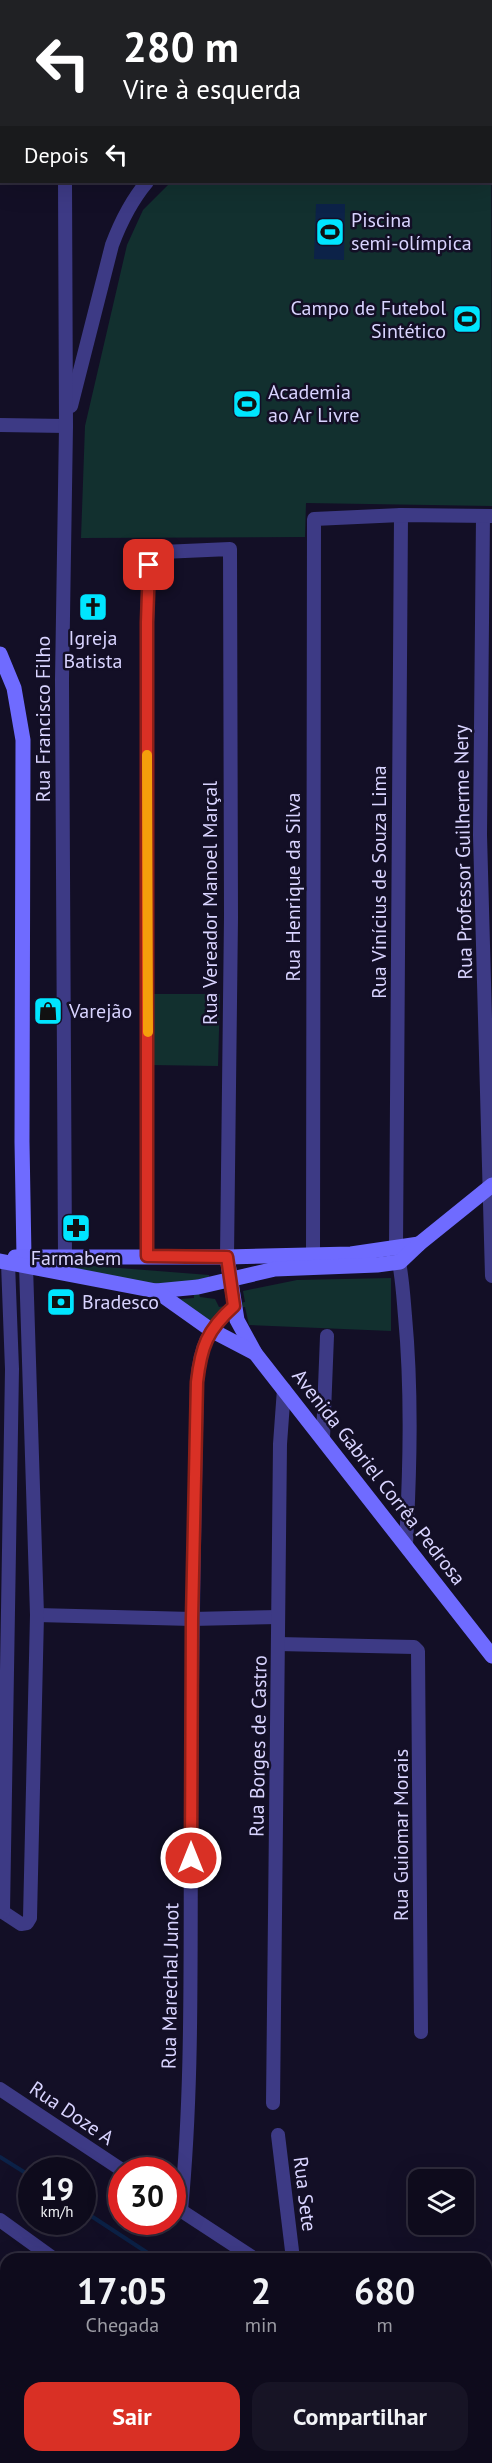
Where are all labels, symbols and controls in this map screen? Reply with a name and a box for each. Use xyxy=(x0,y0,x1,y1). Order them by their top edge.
text: 280 m xyxy=(123,19,239,74)
icon: left xyxy=(24,24,102,102)
text: Vire à esquerda xyxy=(123,72,301,106)
icon: left xyxy=(100,138,133,171)
text: Depois xyxy=(24,141,88,169)
place label: Piscina semi-olímpica xyxy=(351,207,472,256)
sports icon: Piscina semi-olímpica xyxy=(314,216,346,248)
place label: Campo de Futebol Sintético xyxy=(290,295,446,344)
sports icon: Campo de Futebol Sintético xyxy=(451,303,483,335)
place label: Academia ao Ar Livre xyxy=(268,379,359,428)
sports icon: Academia ao Ar Livre xyxy=(231,388,263,420)
pin xyxy=(123,539,174,590)
icon: arrive xyxy=(132,548,165,581)
church icon: Igreja Batista xyxy=(77,591,109,623)
place label: Igreja Batista xyxy=(64,625,122,674)
street label: Rua Francisco Filho xyxy=(30,636,56,802)
street label: Rua Professor Guilherme Nery xyxy=(448,724,478,980)
street label: Rua Vinícius de Souza Lima xyxy=(366,765,392,999)
street label: Rua Vereador Manoel Marçal xyxy=(197,781,223,1025)
street label: Rua Henrique da Silva xyxy=(280,793,306,981)
shop icon: Varejão xyxy=(32,995,64,1027)
place label: Varejão xyxy=(68,998,132,1024)
pharmacy icon: Farmabem xyxy=(60,1212,92,1244)
place label: Farmabem xyxy=(31,1245,121,1271)
bank icon: Bradesco xyxy=(45,1286,77,1318)
place label: Bradesco xyxy=(82,1289,159,1315)
street label: Avenida Gabriel Corrêa Pedrosa xyxy=(287,1364,471,1590)
street label: Rua Borges de Castro xyxy=(243,1655,273,1837)
street label: Rua Guiomar Morais xyxy=(388,1749,414,1921)
position arrow xyxy=(159,1826,223,1890)
street label: Rua Marechal Junot xyxy=(156,1902,184,2069)
street label: Rua Doze A xyxy=(25,2075,119,2151)
street label: Rua Sete xyxy=(288,2155,322,2233)
speed limit sign: 30 xyxy=(108,2157,186,2235)
text: 19 xyxy=(40,2169,74,2208)
map controls xyxy=(408,2169,474,2235)
button: layers xyxy=(408,2169,474,2235)
text: km/h xyxy=(41,2202,73,2221)
text: 17:05 xyxy=(77,2267,168,2314)
text: 2 xyxy=(251,2267,271,2314)
text: 680 xyxy=(354,2267,415,2314)
text: Chegada xyxy=(86,2312,159,2338)
text: min xyxy=(245,2312,277,2338)
text: m xyxy=(377,2312,393,2338)
button: Sair xyxy=(24,2382,240,2451)
button: Compartilhar xyxy=(252,2382,468,2451)

